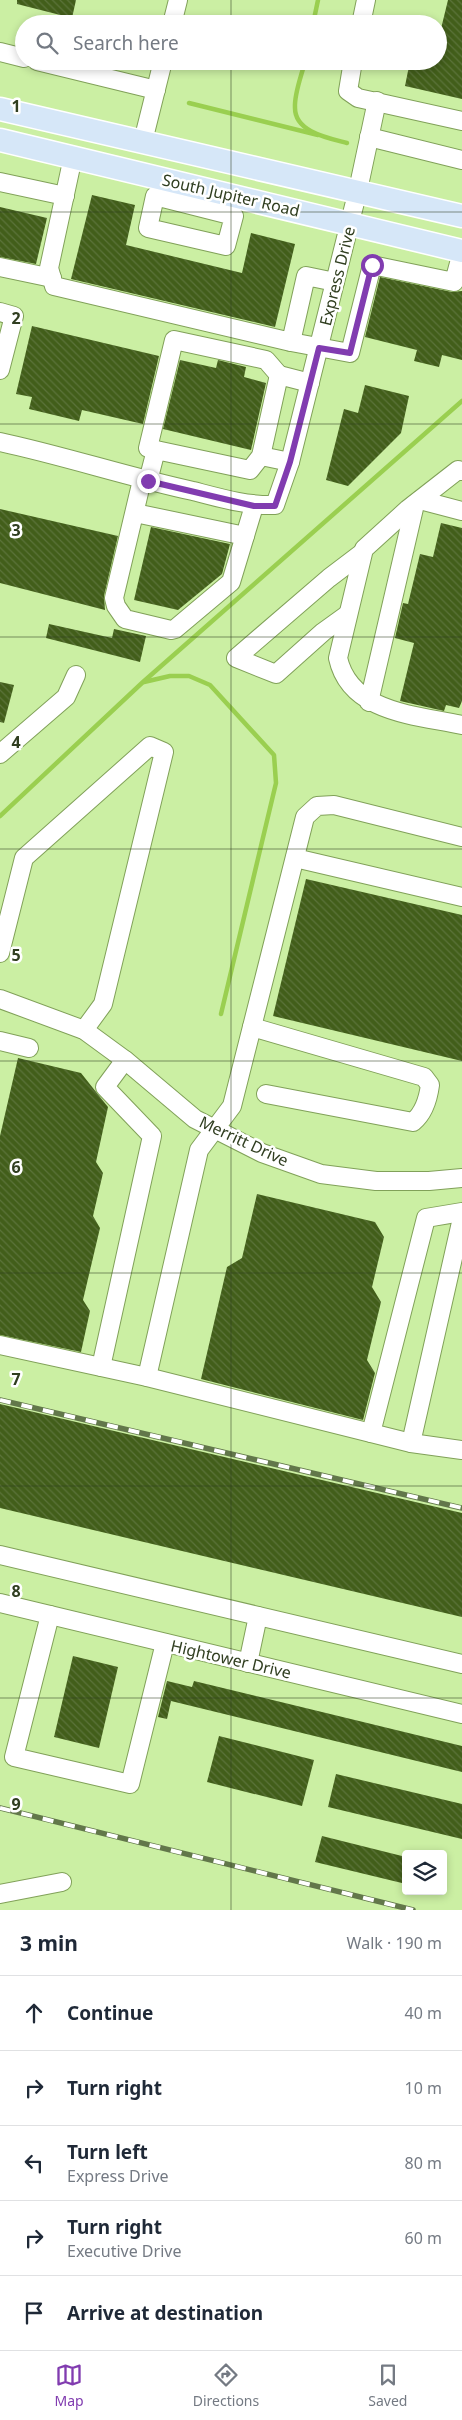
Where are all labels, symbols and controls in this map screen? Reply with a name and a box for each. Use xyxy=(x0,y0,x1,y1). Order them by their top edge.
search box xyxy=(15,15,447,70)
icon: search xyxy=(33,29,61,57)
text: Search here xyxy=(73,30,179,56)
text: 1 xyxy=(11,95,21,117)
street label: South Jupiter Road xyxy=(160,168,302,222)
street label: Express Drive xyxy=(314,224,360,328)
route start xyxy=(361,254,384,277)
text: 2 xyxy=(11,307,21,329)
route end xyxy=(137,470,160,493)
text: 3 xyxy=(11,519,21,541)
text: 4 xyxy=(11,731,21,753)
text: 5 xyxy=(11,944,21,966)
street label: Merritt Drive xyxy=(196,1111,292,1171)
text: 6 xyxy=(11,1156,21,1178)
text: 7 xyxy=(11,1368,21,1390)
text: 8 xyxy=(11,1580,21,1602)
street label: Hightower Drive xyxy=(169,1634,293,1684)
text: 9 xyxy=(11,1793,21,1815)
map controls xyxy=(402,1850,447,1895)
button: layers xyxy=(402,1850,447,1895)
text: 3 min xyxy=(20,1929,78,1957)
text: Walk · 190 m xyxy=(347,1932,442,1954)
icon: ahead xyxy=(20,1999,48,2027)
text: Continue xyxy=(67,2000,153,2026)
text: 40 m xyxy=(405,2002,442,2024)
icon: right xyxy=(20,2074,48,2102)
text: Turn right xyxy=(67,2075,162,2101)
text: 10 m xyxy=(405,2077,442,2099)
text: Turn left xyxy=(67,2139,148,2165)
icon: left xyxy=(20,2149,48,2177)
text: 80 m xyxy=(405,2152,442,2174)
text: Express Drive xyxy=(67,2165,169,2187)
text: Turn right xyxy=(67,2214,162,2240)
icon: right xyxy=(20,2224,48,2252)
text: 60 m xyxy=(405,2227,442,2249)
text: Executive Drive xyxy=(67,2240,181,2262)
icon: arrive xyxy=(20,2299,48,2327)
text: Arrive at destination xyxy=(67,2300,263,2326)
tab: Map xyxy=(55,2361,84,2410)
tab: Directions xyxy=(193,2361,259,2410)
tab: Saved xyxy=(368,2361,407,2410)

